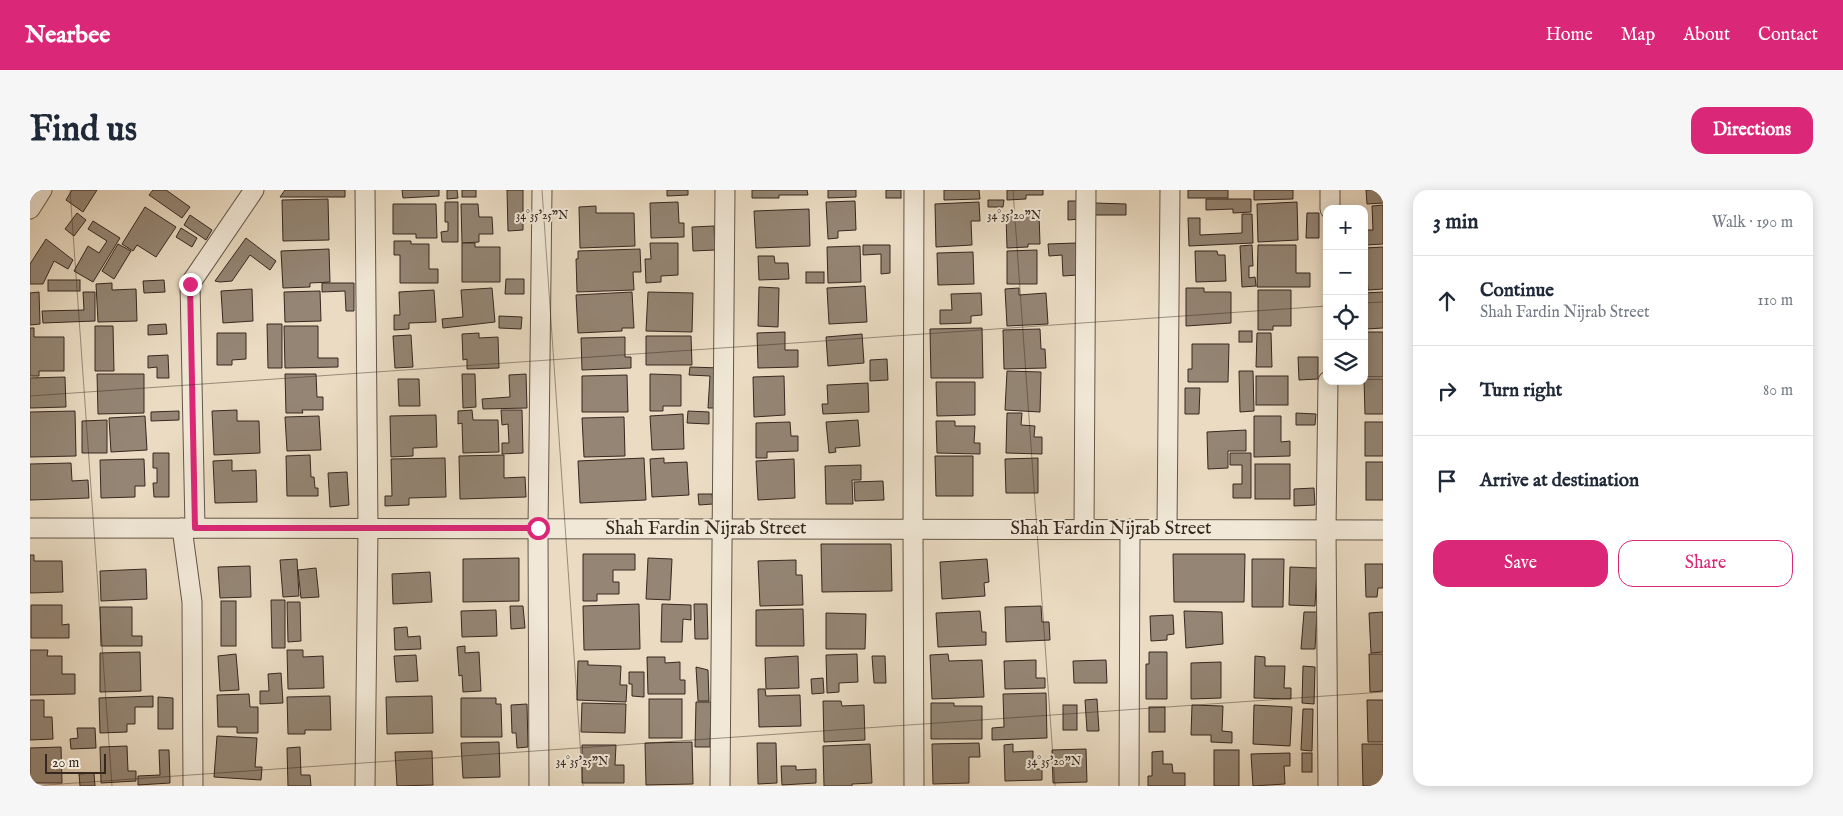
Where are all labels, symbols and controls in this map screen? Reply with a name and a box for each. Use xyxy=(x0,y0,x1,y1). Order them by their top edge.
text: Nearbee xyxy=(25,20,110,51)
text: Home xyxy=(1546,24,1593,47)
text: Map xyxy=(1621,24,1655,47)
text: About xyxy=(1683,24,1730,47)
text: Contact xyxy=(1758,24,1818,47)
button: Directions xyxy=(1691,107,1813,154)
text: Find us xyxy=(30,108,137,153)
map controls xyxy=(1323,205,1368,385)
button: + xyxy=(1323,205,1368,250)
text: 34°35'25"N xyxy=(516,208,569,223)
text: 34°35'20"N xyxy=(987,208,1042,223)
text: 3 min xyxy=(1433,209,1478,236)
text: Walk · 190 m xyxy=(1712,213,1793,233)
button: − xyxy=(1323,250,1368,295)
route end xyxy=(179,273,202,296)
text: Continue xyxy=(1480,279,1554,303)
icon: ahead xyxy=(1433,287,1461,315)
text: 110 m xyxy=(1757,291,1793,311)
button: locate xyxy=(1323,295,1368,340)
text: Shah Fardin Nijrab Street xyxy=(1480,303,1649,323)
button: layers xyxy=(1323,340,1368,385)
icon: right xyxy=(1433,377,1461,405)
text: Turn right xyxy=(1480,379,1562,403)
text: 80 m xyxy=(1763,381,1793,401)
icon: arrive xyxy=(1433,467,1461,495)
text: Arrive at destination xyxy=(1480,469,1639,493)
route start xyxy=(527,517,550,540)
street label: Shah Fardin Nijrab Street xyxy=(605,517,807,541)
street label: Shah Fardin Nijrab Street xyxy=(1010,517,1212,541)
button: Save xyxy=(1433,540,1608,587)
button: Share xyxy=(1618,540,1793,587)
scale bar xyxy=(45,751,106,774)
text: 20 m xyxy=(52,754,79,772)
text: 34°35'25"N xyxy=(556,754,609,769)
text: 34°35'20"N xyxy=(1027,754,1082,769)

